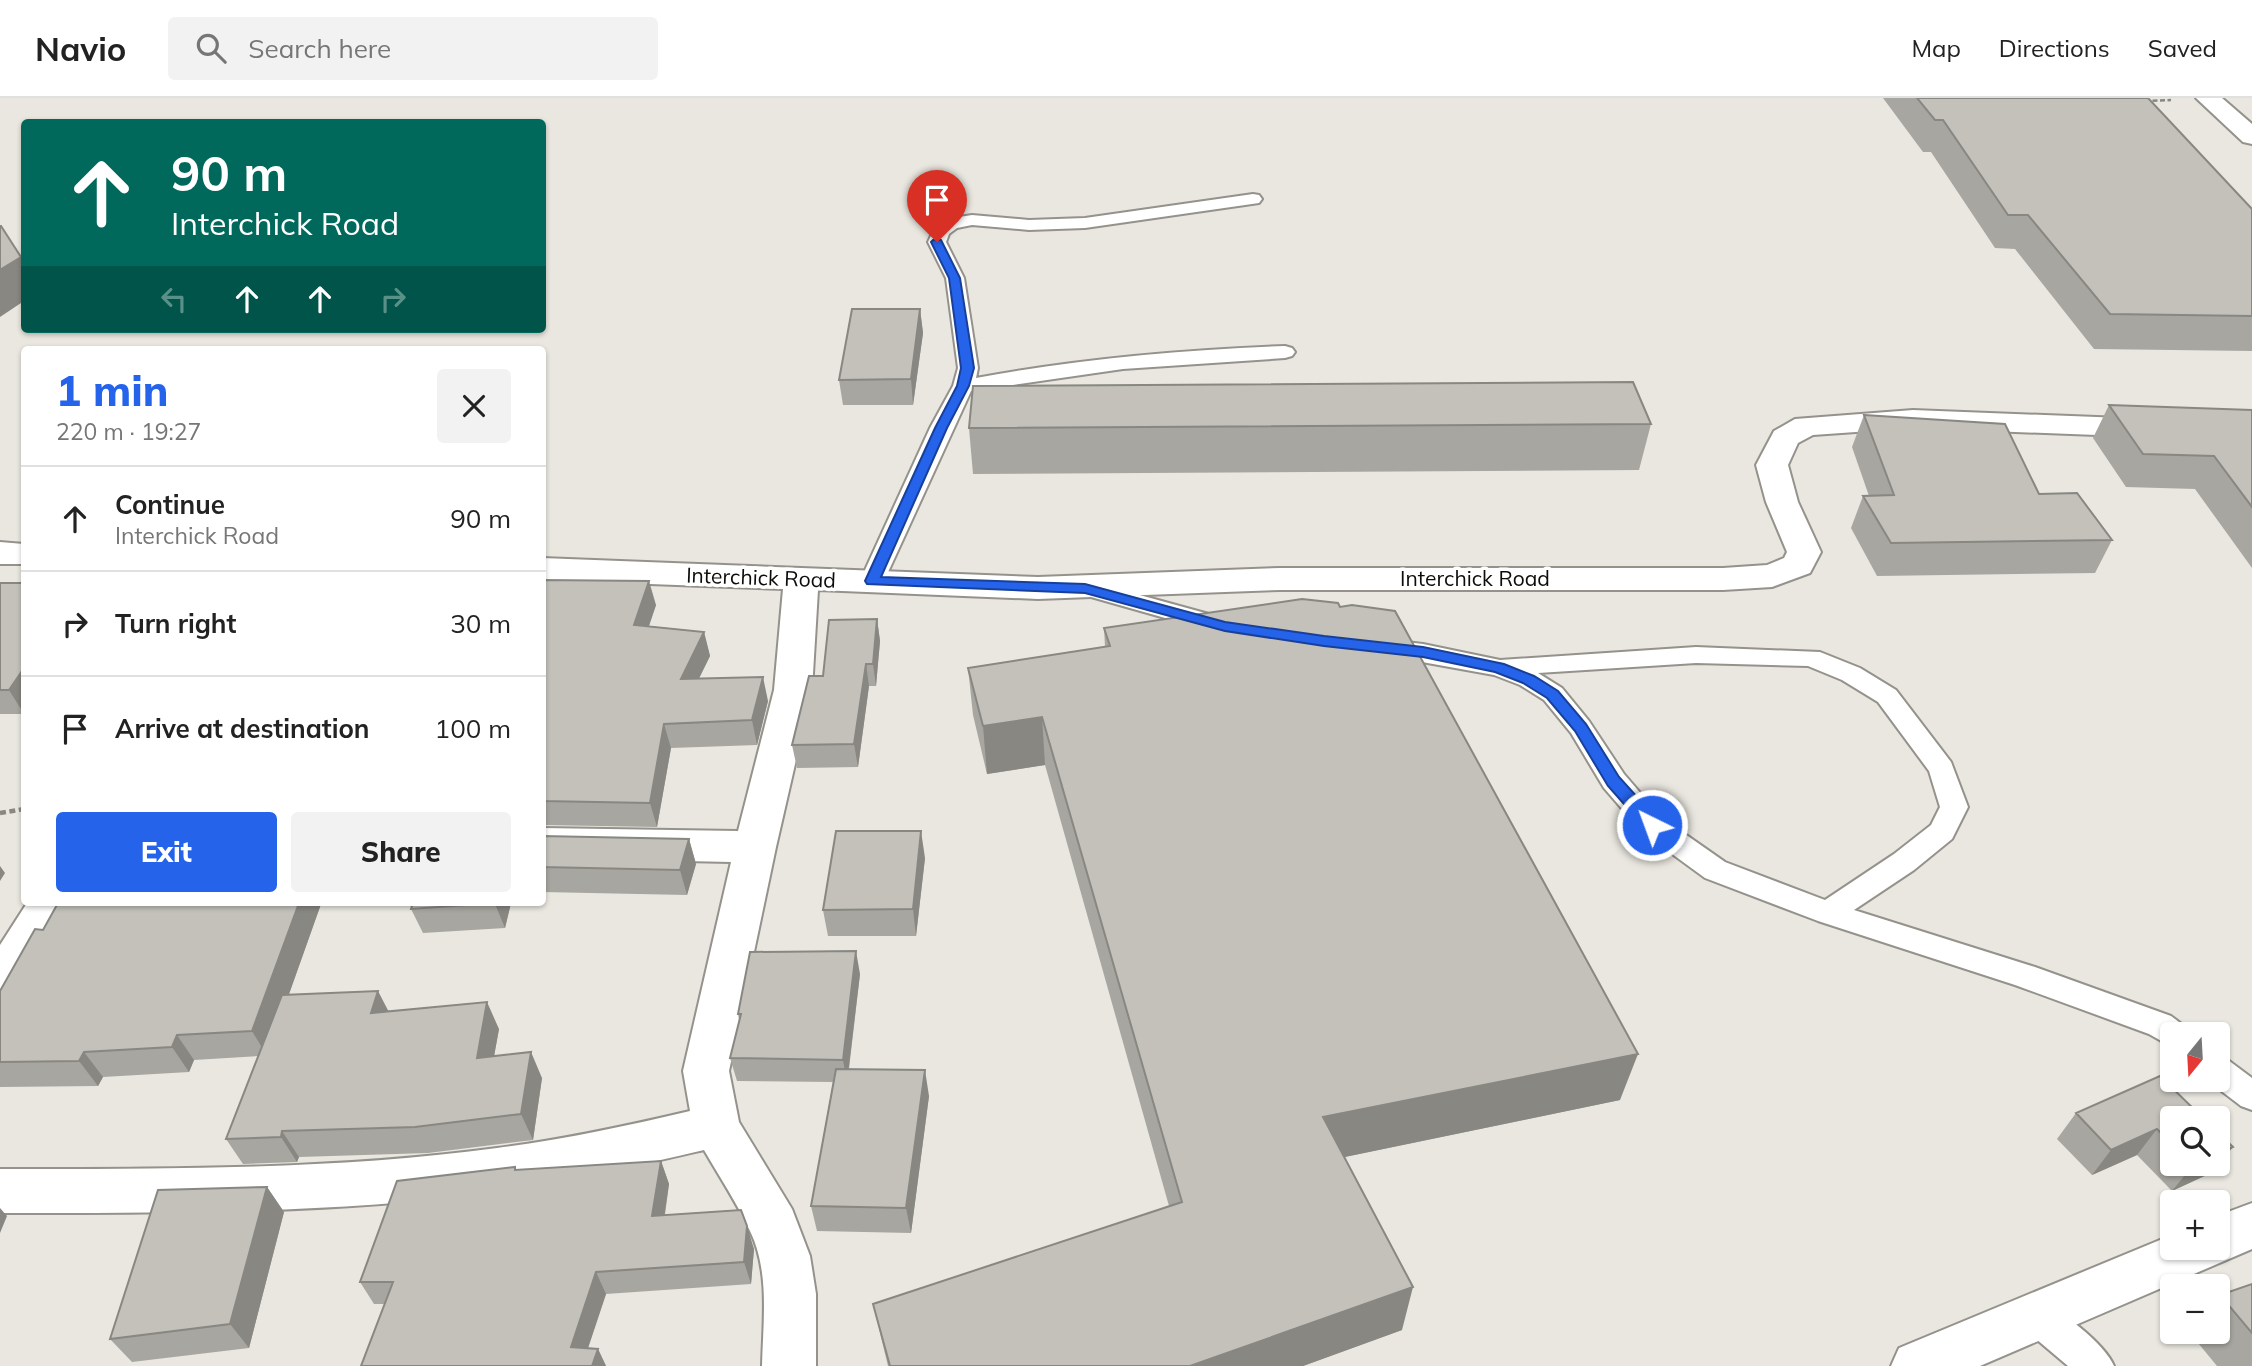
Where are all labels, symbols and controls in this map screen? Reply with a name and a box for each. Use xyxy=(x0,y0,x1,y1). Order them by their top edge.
search box xyxy=(168,17,658,80)
text: Navio xyxy=(35,28,126,69)
icon: search xyxy=(192,29,230,67)
text: Search here xyxy=(248,32,391,65)
text: Map xyxy=(1911,33,1961,63)
text: Directions xyxy=(1999,33,2110,63)
text: Saved xyxy=(2148,33,2217,63)
text: 90 m xyxy=(171,142,287,203)
icon: ahead xyxy=(56,147,147,238)
pin xyxy=(907,170,967,242)
icon: arrive xyxy=(918,181,956,219)
text: Interchick Road xyxy=(171,203,399,243)
icon: left xyxy=(155,280,193,318)
icon: ahead xyxy=(228,280,266,318)
icon: ahead xyxy=(301,280,339,318)
icon: right xyxy=(374,280,412,318)
text: 1 min xyxy=(56,364,169,417)
button: close xyxy=(437,369,511,443)
text: 220 m · 19:27 xyxy=(56,417,201,446)
text: Continue xyxy=(115,488,225,521)
icon: ahead xyxy=(56,500,94,538)
text: 90 m xyxy=(450,502,511,535)
text: Interchick Road xyxy=(115,521,279,550)
street label: Interchick Road xyxy=(686,561,836,593)
street label: Interchick Road xyxy=(1400,565,1550,591)
icon: right xyxy=(56,605,94,643)
text: Turn right xyxy=(115,607,236,640)
text: 30 m xyxy=(450,607,511,640)
icon: arrive xyxy=(56,710,94,748)
text: Arrive at destination xyxy=(115,712,370,745)
text: 100 m xyxy=(435,712,511,745)
position arrow xyxy=(1615,788,1689,862)
button: Exit xyxy=(56,812,277,892)
button: Share xyxy=(291,812,511,892)
north arrow xyxy=(2160,1022,2230,1092)
map controls xyxy=(2160,1022,2230,1344)
button: search xyxy=(2160,1106,2230,1176)
button: + xyxy=(2160,1190,2230,1260)
button: − xyxy=(2160,1274,2230,1344)

